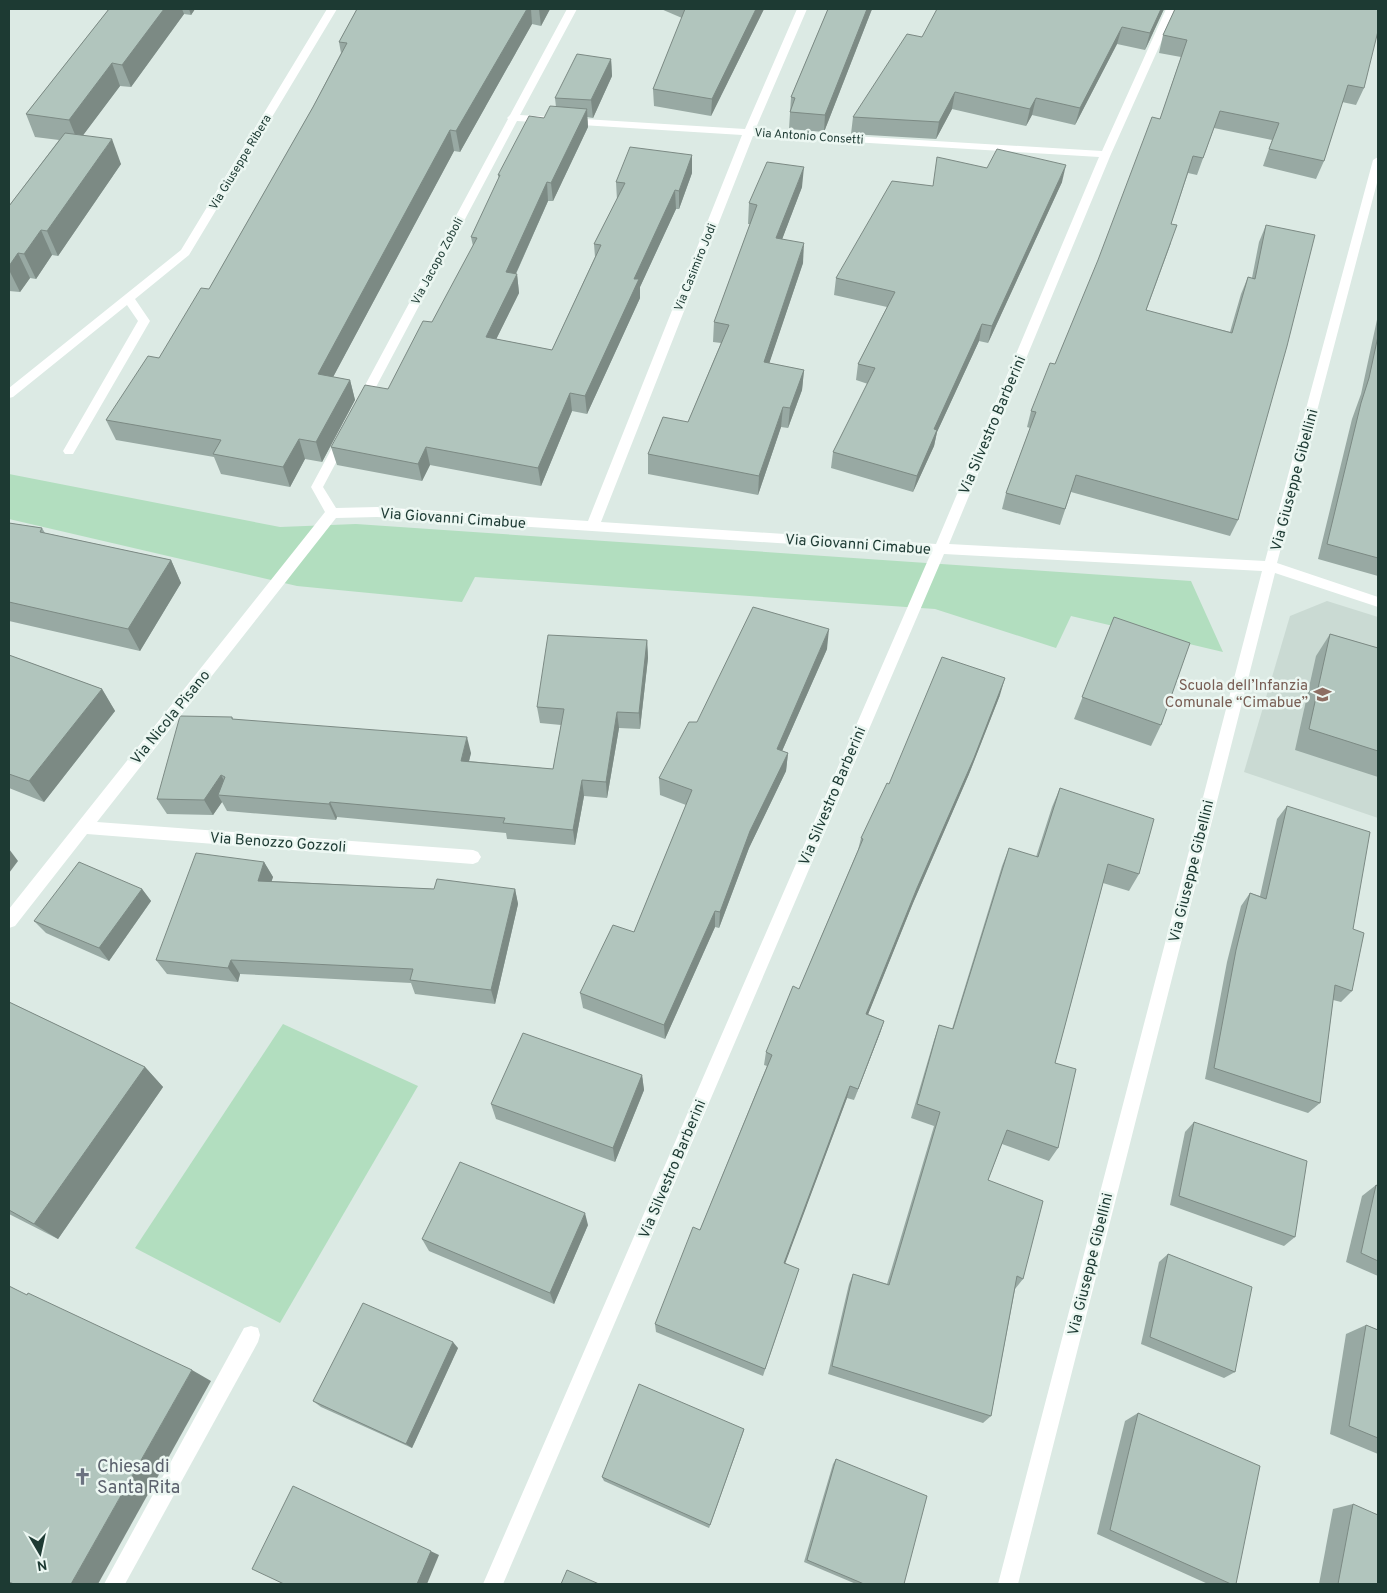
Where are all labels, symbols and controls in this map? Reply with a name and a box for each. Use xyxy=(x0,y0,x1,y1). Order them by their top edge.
street label: Via Giuseppe Ribera xyxy=(206,112,276,213)
street label: Via Antonio Consetti xyxy=(754,125,864,149)
street label: Via Jacopo Zoboli xyxy=(408,215,468,308)
street label: Via Casimiro Jodi xyxy=(671,221,721,314)
street label: Via Silvestro Barberini xyxy=(956,353,1031,498)
street label: Via Giuseppe Gibellini xyxy=(1267,407,1324,553)
street label: Via Giovanni Cimabue xyxy=(379,505,527,534)
street label: Via Giovanni Cimabue xyxy=(784,531,932,560)
street label: Via Nicola Pisano xyxy=(127,667,215,769)
place label: Scuola dell’Infanzia Comunale “Cimabue” xyxy=(1165,677,1308,713)
school or university icon: Scuola dell’Infanzia Comunale “Cimabue” xyxy=(1312,684,1332,704)
street label: Via Silvestro Barberini xyxy=(796,724,871,869)
street label: Via Giuseppe Gibellini xyxy=(1166,798,1219,945)
street label: Via Benozzo Gozzoli xyxy=(209,829,347,858)
street label: Via Silvestro Barberini xyxy=(636,1097,711,1242)
street label: Via Giuseppe Gibellini xyxy=(1065,1191,1118,1338)
place label: Chiesa di Santa Rita xyxy=(97,1456,180,1500)
church icon: Chiesa di Santa Rita xyxy=(73,1466,93,1486)
north arrow xyxy=(15,1528,65,1578)
text: N xyxy=(35,1555,48,1574)

